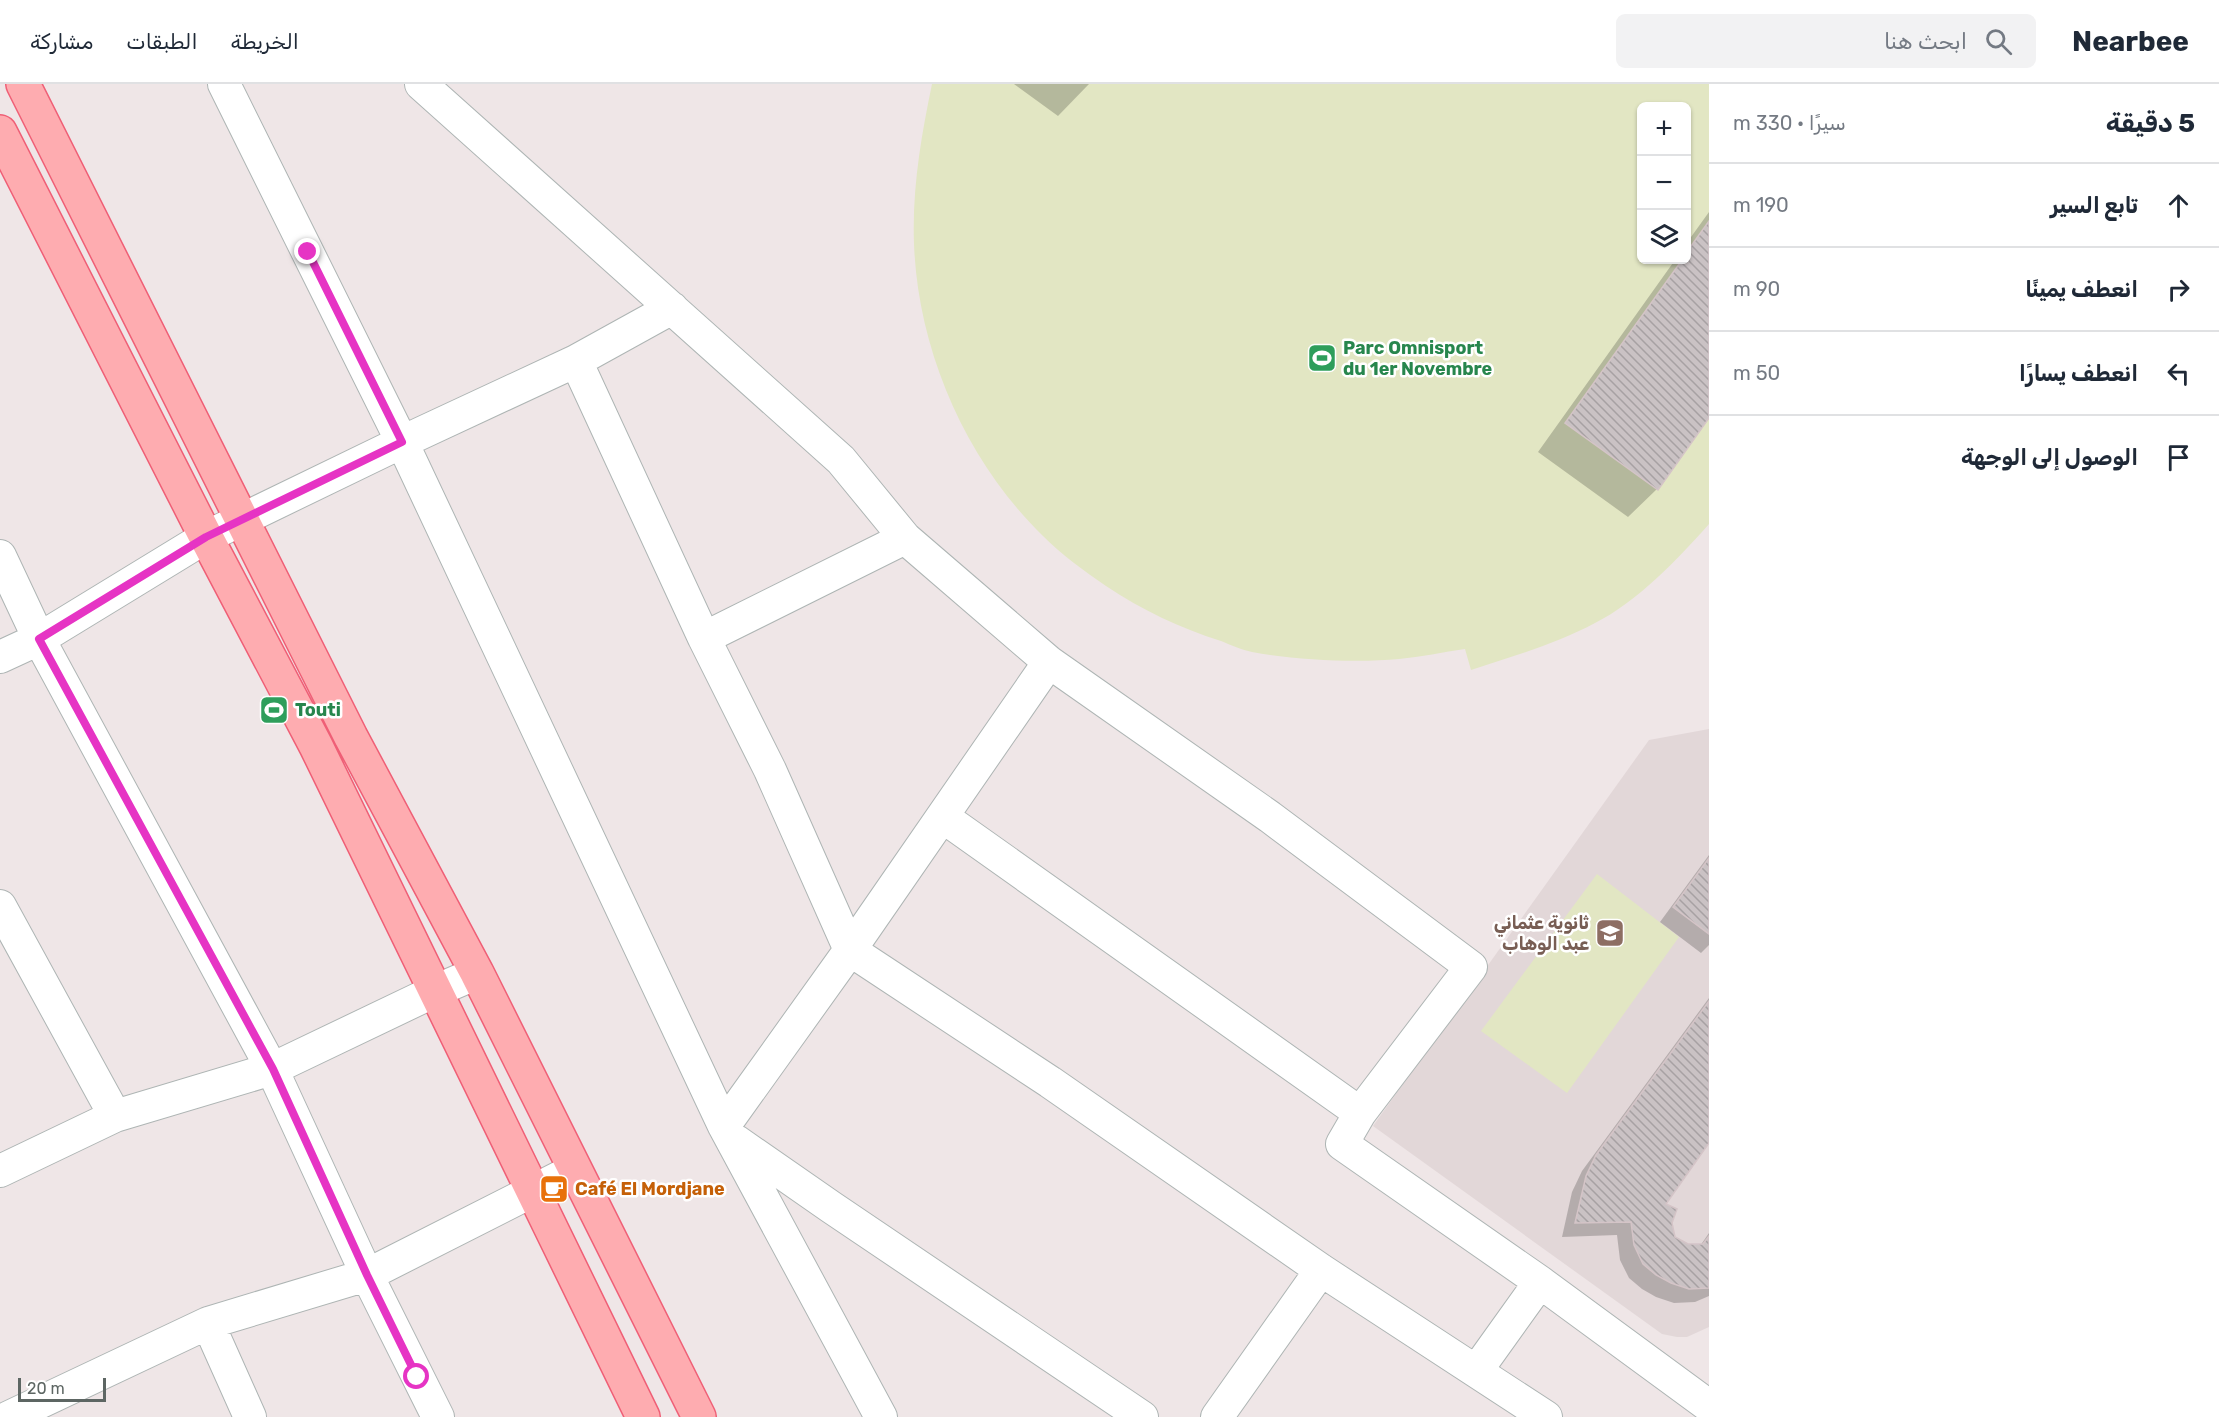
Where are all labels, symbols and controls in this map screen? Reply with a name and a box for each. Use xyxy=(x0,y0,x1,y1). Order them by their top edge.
search box xyxy=(1616,14,2036,68)
icon: search xyxy=(1982,25,2015,58)
text: Nearbee xyxy=(2072,25,2189,58)
text: ابحث هنا xyxy=(1884,28,1967,55)
text: مشاركة xyxy=(30,29,93,54)
text: الطبقات xyxy=(126,29,198,54)
text: الخريطة xyxy=(231,29,299,54)
map controls xyxy=(1637,102,1691,264)
button: + xyxy=(1637,102,1691,156)
text: 5 دقيقة xyxy=(2106,108,2195,139)
text: سيرًا · 330 m xyxy=(1733,111,1846,135)
button: − xyxy=(1637,156,1691,210)
icon: ahead xyxy=(2162,189,2195,222)
text: تابع السير xyxy=(2050,192,2138,219)
text: 190 m xyxy=(1733,193,1789,217)
button: layers xyxy=(1637,210,1691,264)
route end xyxy=(294,238,320,264)
icon: right xyxy=(2162,273,2195,306)
text: انعطف يمينًا xyxy=(2025,276,2138,303)
text: 90 m xyxy=(1733,277,1780,301)
place label: Parc Omnisport du 1er Novembre xyxy=(1343,337,1493,380)
sports icon: Parc Omnisport du 1er Novembre xyxy=(1306,342,1338,374)
icon: left xyxy=(2162,357,2195,390)
text: انعطف يسارًا xyxy=(2019,360,2138,387)
text: 50 m xyxy=(1733,361,1780,385)
icon: arrive xyxy=(2162,441,2195,474)
text: الوصول إلى الوجهة xyxy=(1961,444,2138,471)
sports icon: Touti xyxy=(258,694,290,726)
place label: Touti xyxy=(295,699,341,721)
place label: ثانوية عثماني عبد الوهاب xyxy=(1494,912,1589,955)
school or university icon: ثانوية عثماني عبد الوهاب xyxy=(1594,917,1626,949)
cafe icon: Café El Mordjane xyxy=(538,1173,570,1205)
place label: Café El Mordjane xyxy=(575,1178,725,1200)
route start xyxy=(403,1363,429,1389)
scale bar xyxy=(18,1375,106,1402)
text: 20 m xyxy=(27,1379,65,1398)

